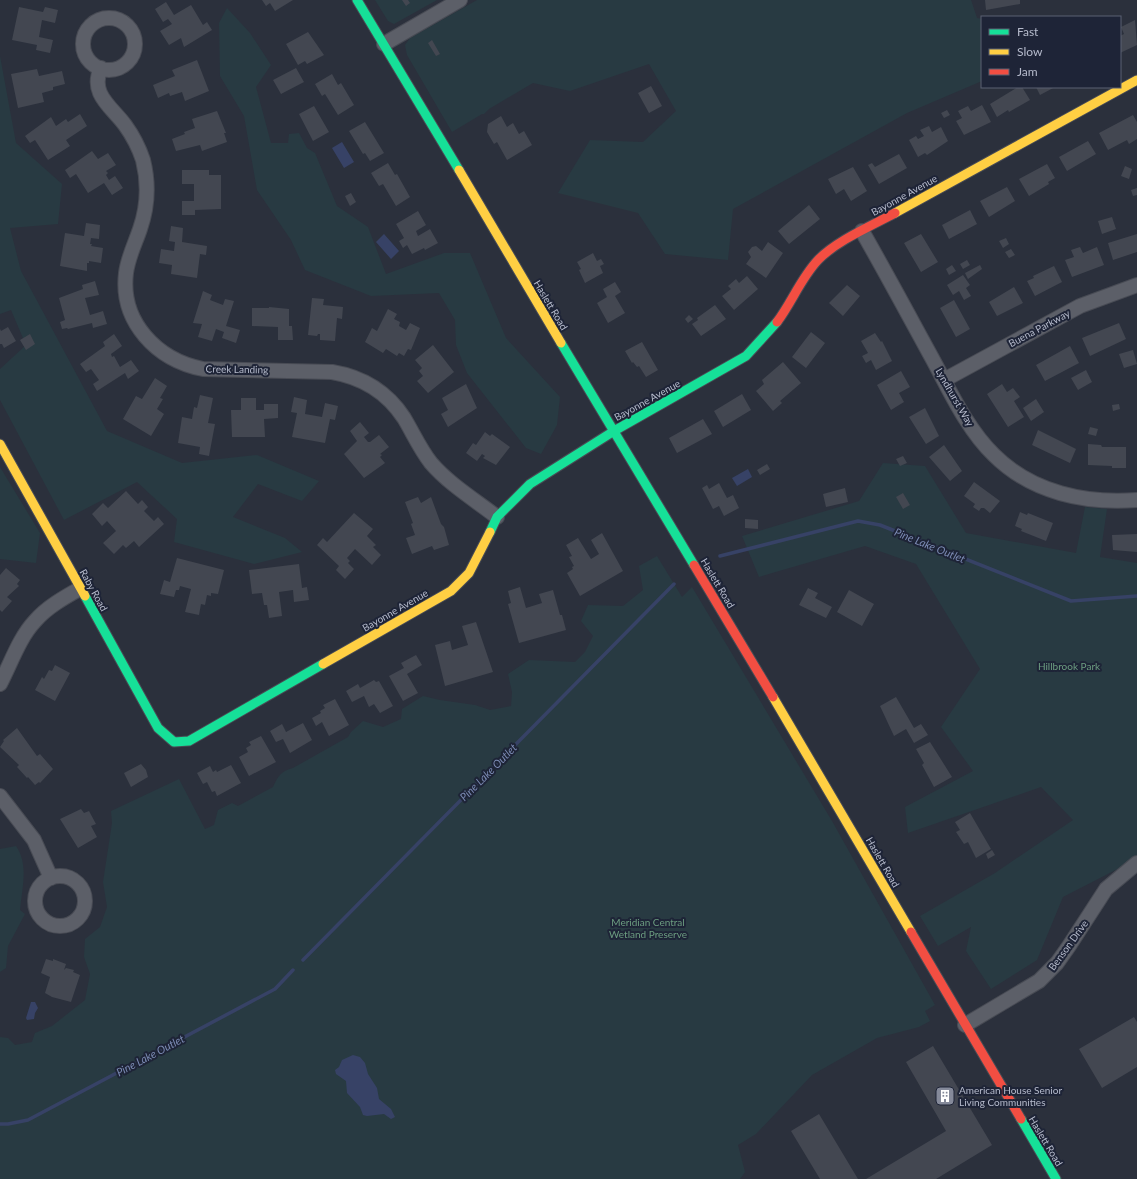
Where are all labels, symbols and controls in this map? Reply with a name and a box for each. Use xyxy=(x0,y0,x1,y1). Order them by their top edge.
legend xyxy=(981,16,1121,88)
text: Fast xyxy=(1017,24,1039,39)
text: Slow xyxy=(1017,44,1043,59)
text: Jam xyxy=(1017,64,1038,79)
street label: Bayonne Avenue xyxy=(869,172,939,218)
street label: Haslett Road xyxy=(531,278,571,332)
street label: Buena Parkway xyxy=(1006,306,1072,349)
street label: Creek Landing xyxy=(206,362,268,376)
street label: Lyndhurst Way xyxy=(933,366,977,429)
street label: Bayonne Avenue xyxy=(612,377,682,423)
water label: Pine Lake Outlet xyxy=(893,525,967,565)
street label: Haslett Road xyxy=(698,556,738,610)
street label: Raby Road xyxy=(78,567,110,613)
street label: Bayonne Avenue xyxy=(360,586,430,634)
park label: Hillbrook Park xyxy=(1038,660,1101,672)
water label: Pine Lake Outlet xyxy=(457,741,519,803)
street label: Haslett Road xyxy=(864,835,902,889)
park label: Meridian Central Wetland Preserve xyxy=(609,916,687,940)
street label: Benson Drive xyxy=(1046,918,1090,972)
water label: Pine Lake Outlet xyxy=(114,1032,186,1078)
place label: American House Senior Living Communities xyxy=(959,1084,1062,1108)
building icon: American House Senior Living Communities xyxy=(934,1085,956,1107)
street label: Haslett Road xyxy=(1026,1114,1066,1168)

